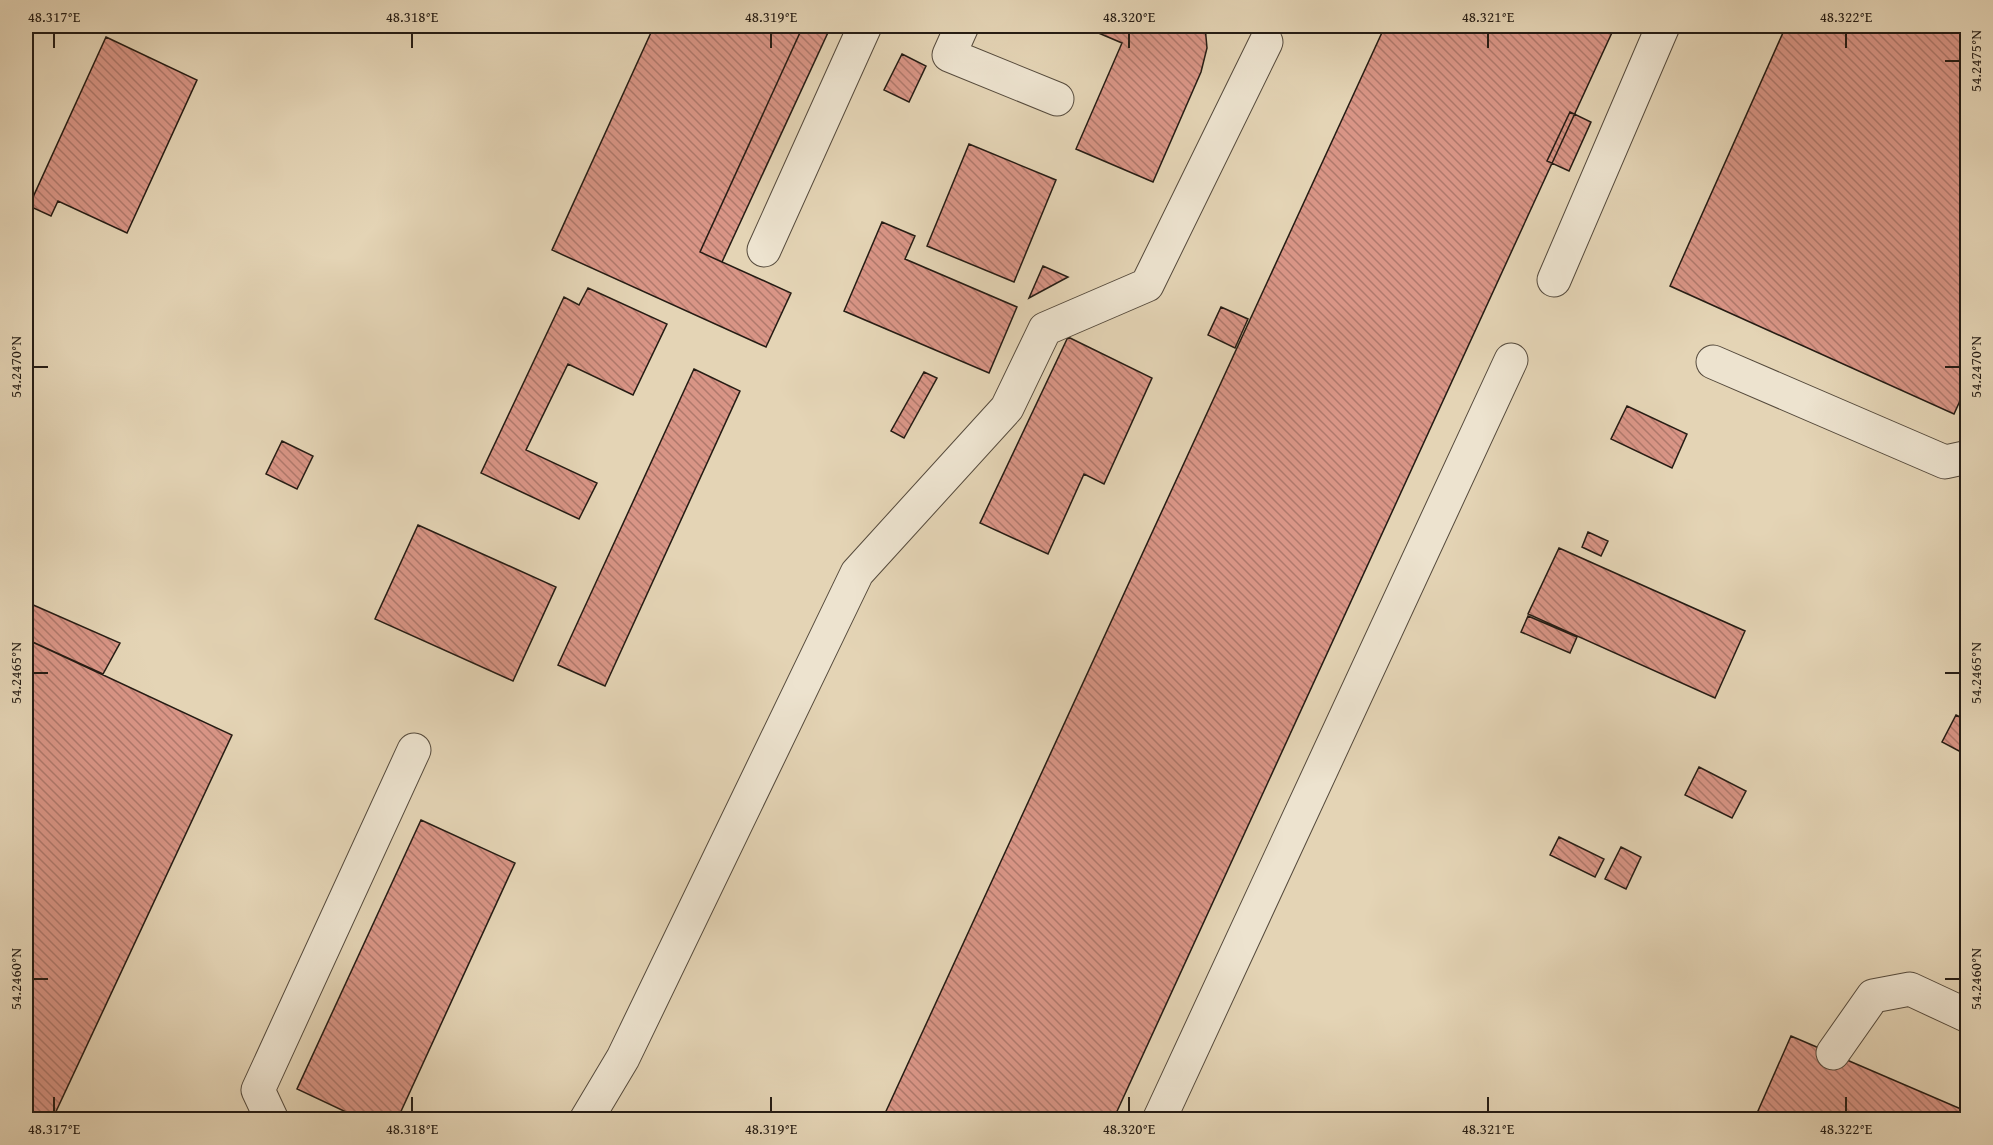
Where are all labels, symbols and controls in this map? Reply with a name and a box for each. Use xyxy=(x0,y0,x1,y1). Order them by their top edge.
text: 48.317°E xyxy=(28,6,81,27)
text: 48.318°E xyxy=(386,6,439,27)
text: 48.319°E xyxy=(745,6,798,27)
text: 48.320°E xyxy=(1103,6,1156,27)
text: 48.321°E xyxy=(1462,6,1515,27)
text: 48.322°E xyxy=(1820,6,1873,27)
text: 54.2475°N xyxy=(1965,30,1986,92)
text: 54.2470°N xyxy=(5,336,26,398)
text: 54.2470°N xyxy=(1965,336,1986,398)
text: 54.2465°N xyxy=(5,642,26,704)
text: 54.2465°N xyxy=(1965,642,1986,704)
text: 54.2460°N xyxy=(5,948,26,1010)
text: 54.2460°N xyxy=(1965,948,1986,1010)
text: 48.317°E xyxy=(28,1118,81,1139)
text: 48.318°E xyxy=(386,1118,439,1139)
text: 48.319°E xyxy=(745,1118,798,1139)
text: 48.320°E xyxy=(1103,1118,1156,1139)
text: 48.321°E xyxy=(1462,1118,1515,1139)
text: 48.322°E xyxy=(1820,1118,1873,1139)

